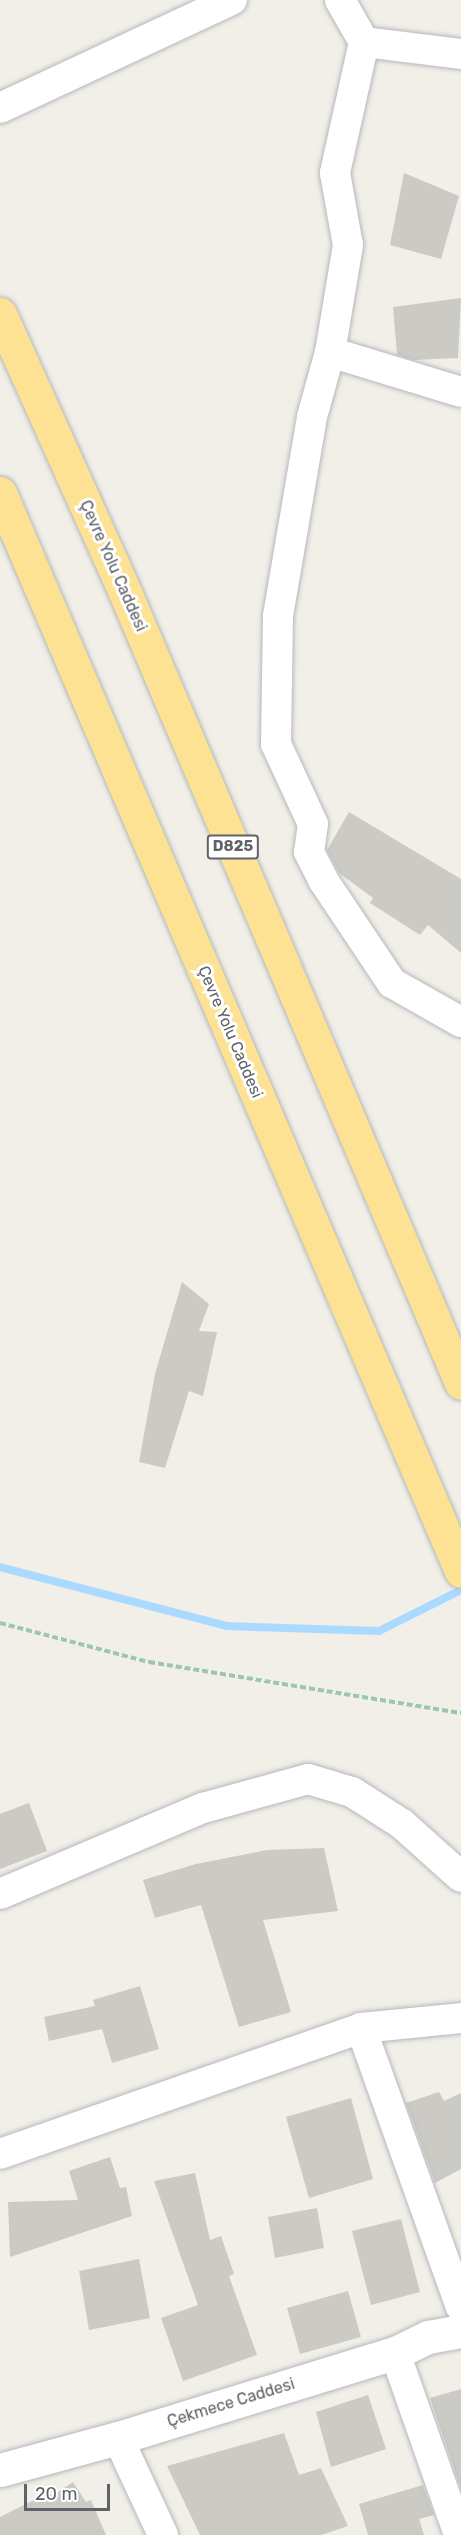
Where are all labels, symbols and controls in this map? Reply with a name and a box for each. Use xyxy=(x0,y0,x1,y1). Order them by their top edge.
street label: Çevre Yolu Caddesi xyxy=(75,497,151,635)
road number: D825 xyxy=(206,835,260,859)
street label: Çevre Yolu Caddesi xyxy=(193,963,267,1101)
street label: Çekmece Caddesi xyxy=(165,2374,297,2432)
scale bar xyxy=(27,2472,112,2510)
text: 20 m xyxy=(35,2483,77,2505)

